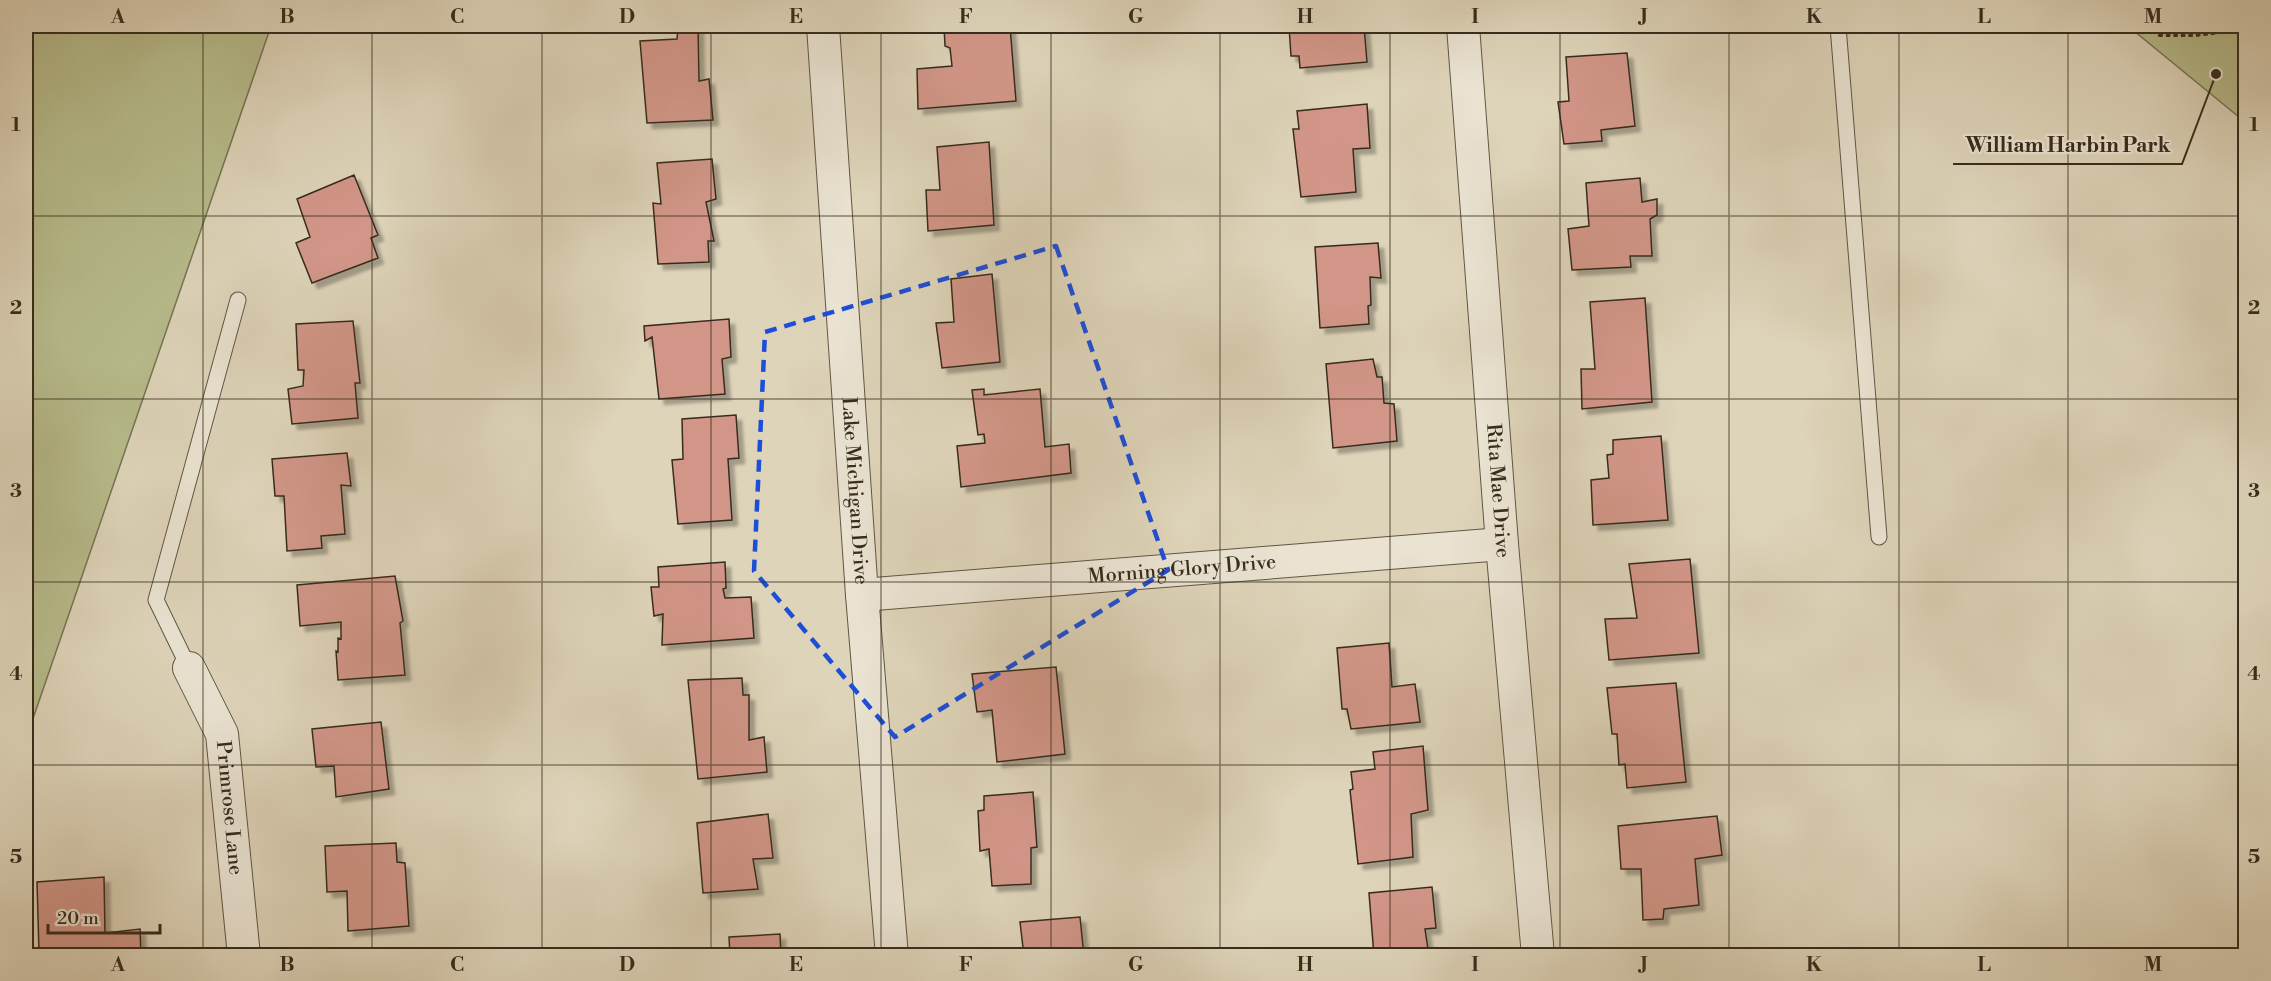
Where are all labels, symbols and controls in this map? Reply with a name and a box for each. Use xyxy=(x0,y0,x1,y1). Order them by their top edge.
text: A xyxy=(110,5,126,30)
text: B xyxy=(279,5,295,30)
text: C xyxy=(450,5,464,30)
text: D xyxy=(619,5,635,30)
text: E xyxy=(789,5,803,30)
text: F xyxy=(959,5,973,30)
text: G xyxy=(1128,5,1144,30)
text: H xyxy=(1297,5,1314,30)
text: I xyxy=(1471,5,1479,30)
text: J xyxy=(1637,5,1648,30)
text: K xyxy=(1806,5,1823,30)
text: L xyxy=(1977,5,1991,30)
text: M xyxy=(2144,5,2163,30)
text: 1 xyxy=(11,113,21,138)
text: 1 xyxy=(2249,113,2259,138)
callout: William Harbin Park xyxy=(1953,125,2182,164)
text: William Harbin Park xyxy=(1965,133,2171,159)
text: 2 xyxy=(10,296,22,321)
text: 2 xyxy=(2248,296,2260,321)
street label: Lake Michigan Drive xyxy=(836,396,874,586)
street label: Rita Mae Drive xyxy=(1480,423,1516,559)
text: 3 xyxy=(10,479,22,504)
text: 3 xyxy=(2248,479,2260,504)
street label: Morning Glory Drive xyxy=(1087,550,1277,589)
text: 4 xyxy=(9,662,23,687)
text: 4 xyxy=(2247,662,2261,687)
street label: Primrose Lane xyxy=(210,739,248,876)
text: 5 xyxy=(10,845,22,870)
text: 5 xyxy=(2248,845,2260,870)
scale bar xyxy=(48,897,160,935)
text: 20 m xyxy=(57,907,99,930)
text: A xyxy=(110,953,126,978)
text: B xyxy=(279,953,295,978)
text: C xyxy=(450,953,464,978)
text: D xyxy=(619,953,635,978)
text: E xyxy=(789,953,803,978)
text: F xyxy=(959,953,973,978)
text: G xyxy=(1128,953,1144,978)
text: H xyxy=(1297,953,1314,978)
text: I xyxy=(1471,953,1479,978)
text: J xyxy=(1637,953,1648,978)
text: K xyxy=(1806,953,1823,978)
text: L xyxy=(1977,953,1991,978)
text: M xyxy=(2144,953,2163,978)

